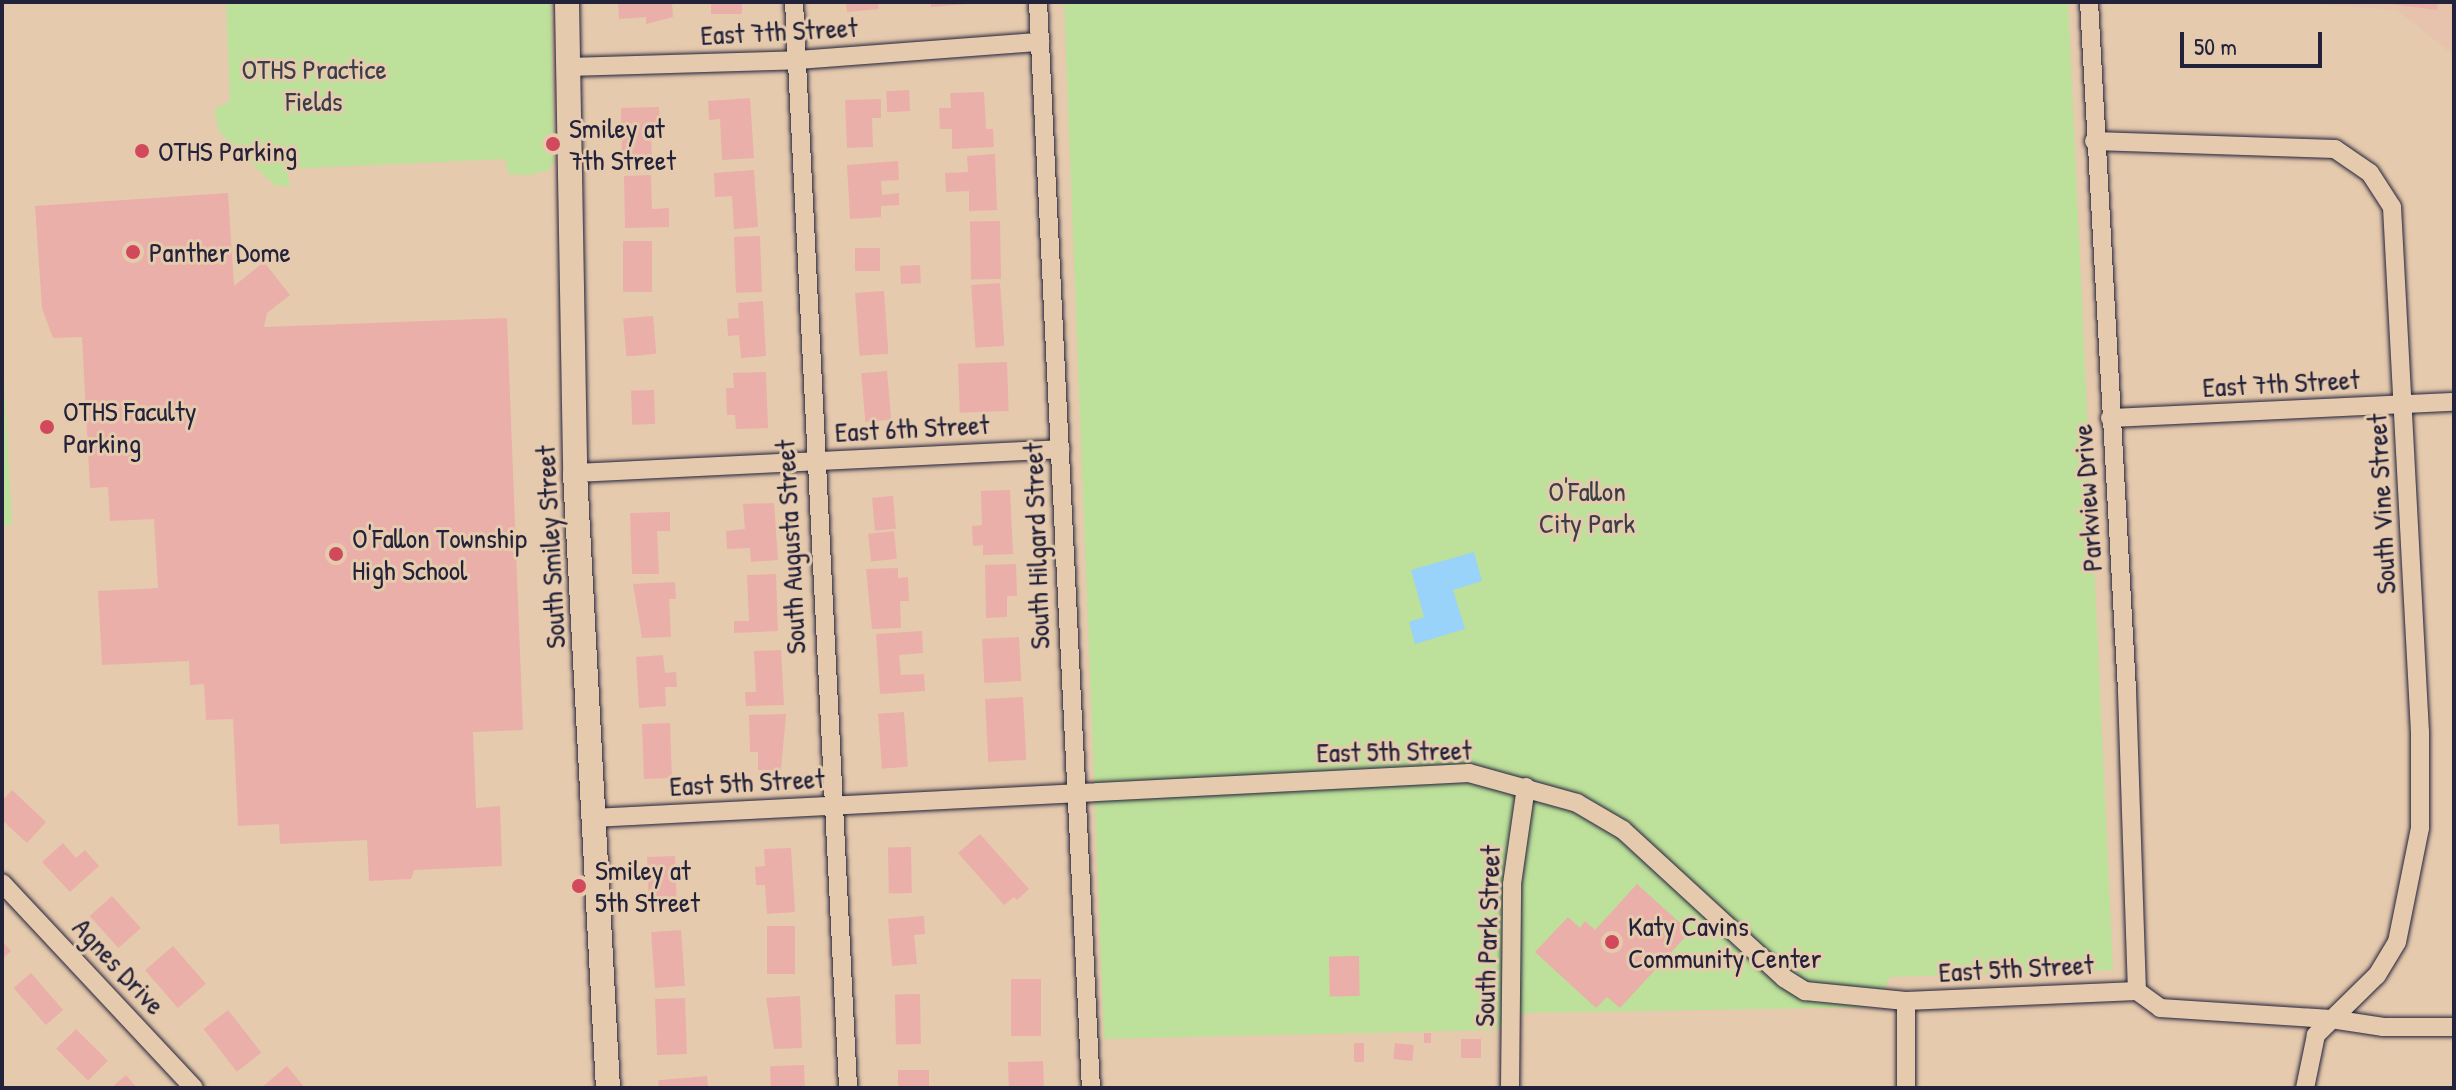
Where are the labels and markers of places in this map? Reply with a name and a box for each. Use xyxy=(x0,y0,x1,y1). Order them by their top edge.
place label: Smiley at 7th Street xyxy=(569,111,676,177)
place label: OTHS Parking xyxy=(158,134,297,168)
marker: Smiley at 7th Street xyxy=(544,135,562,153)
marker: OTHS Parking xyxy=(133,142,151,160)
place label: Panther Dome xyxy=(149,235,291,269)
marker: Panther Dome xyxy=(124,243,142,261)
place label: OTHS Faculty Parking xyxy=(63,394,197,460)
marker: OTHS Faculty Parking xyxy=(38,418,56,436)
place label: O'Fallon Township High School xyxy=(352,521,527,587)
marker: O'Fallon Township High School xyxy=(327,545,345,563)
place label: Smiley at 5th Street xyxy=(595,853,700,919)
marker: Smiley at 5th Street xyxy=(570,877,588,895)
place label: Katy Cavins Community Center xyxy=(1628,909,1821,975)
marker: Katy Cavins Community Center xyxy=(1603,933,1621,951)

